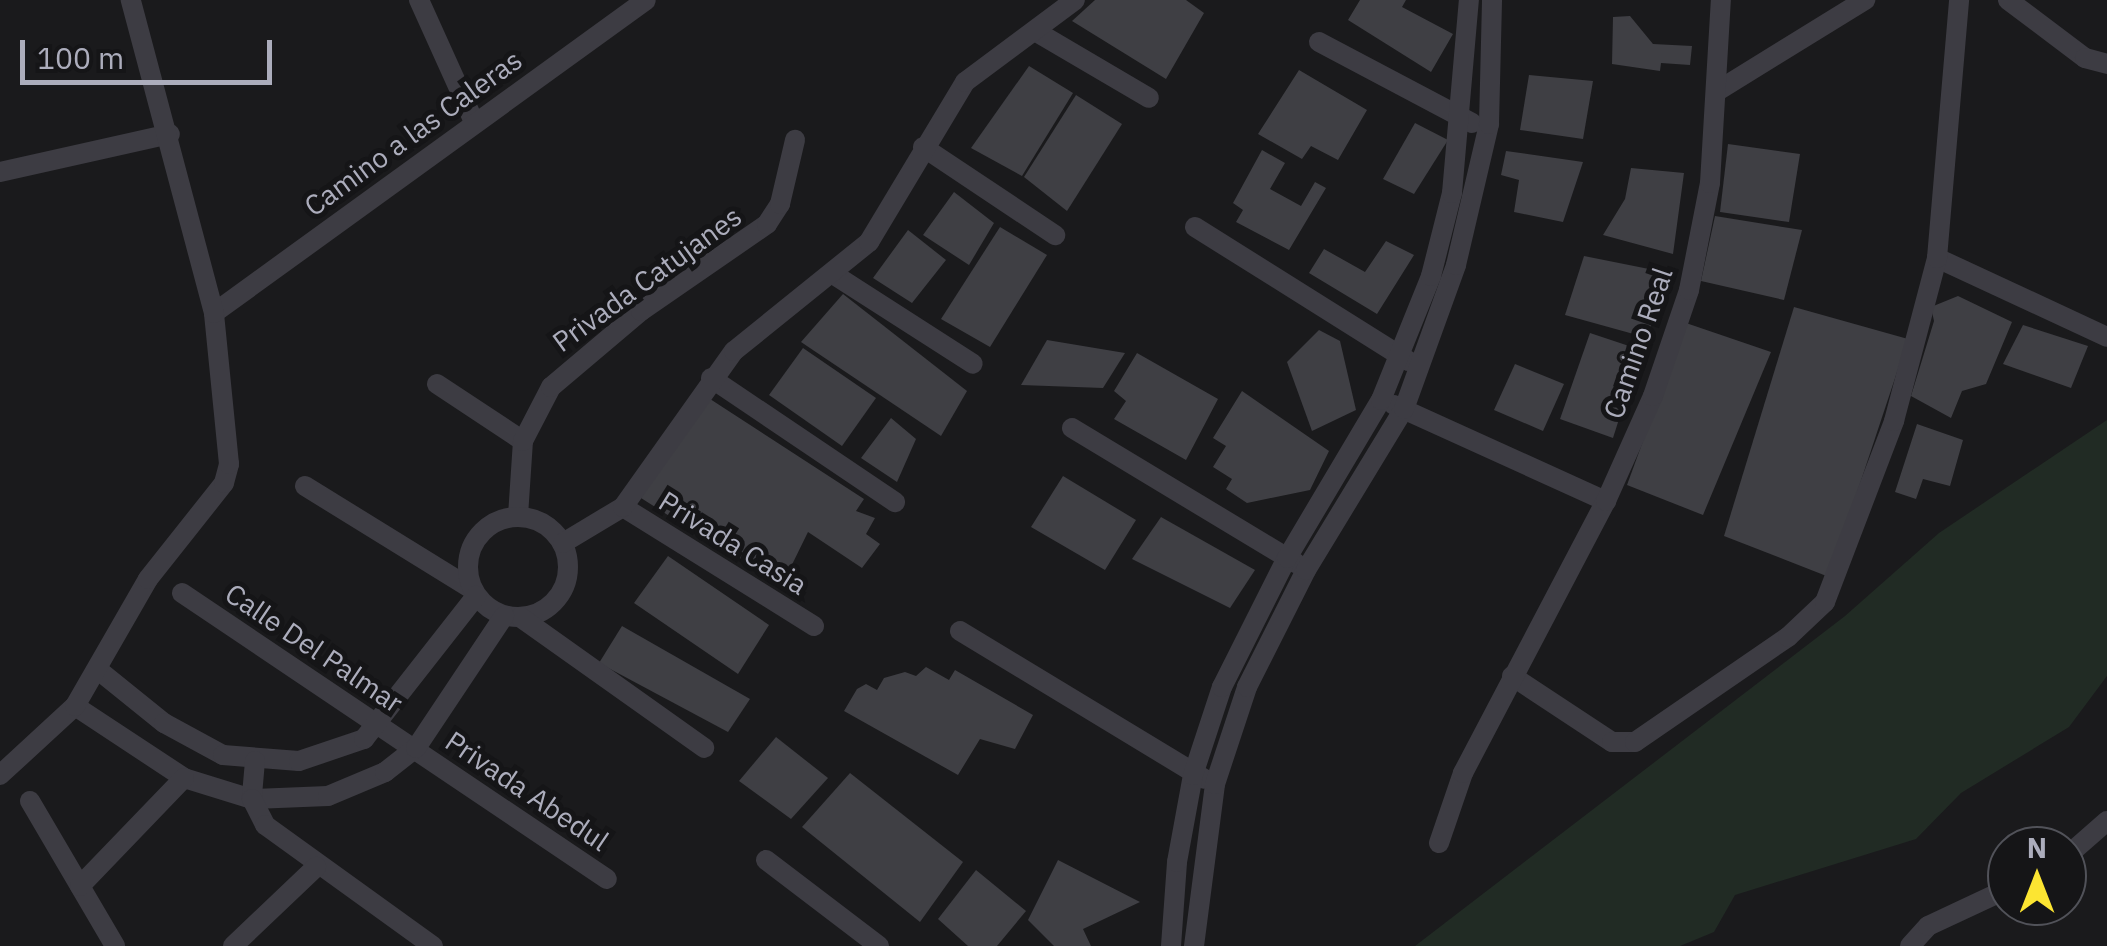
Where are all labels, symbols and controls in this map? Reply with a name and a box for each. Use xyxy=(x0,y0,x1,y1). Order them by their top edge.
scale bar xyxy=(25,20,278,82)
text: 100 m xyxy=(37,38,124,77)
street label: Camino a las Caleras xyxy=(298,43,528,223)
street label: Privada Catujanes xyxy=(546,199,748,359)
street label: Camino Real xyxy=(1596,263,1680,423)
street label: Privada Casia xyxy=(653,484,813,602)
street label: Calle Del Palmar xyxy=(219,576,409,720)
street label: Privada Abedul xyxy=(439,724,615,858)
north arrow xyxy=(1987,826,2087,926)
text: N xyxy=(2027,829,2047,866)

